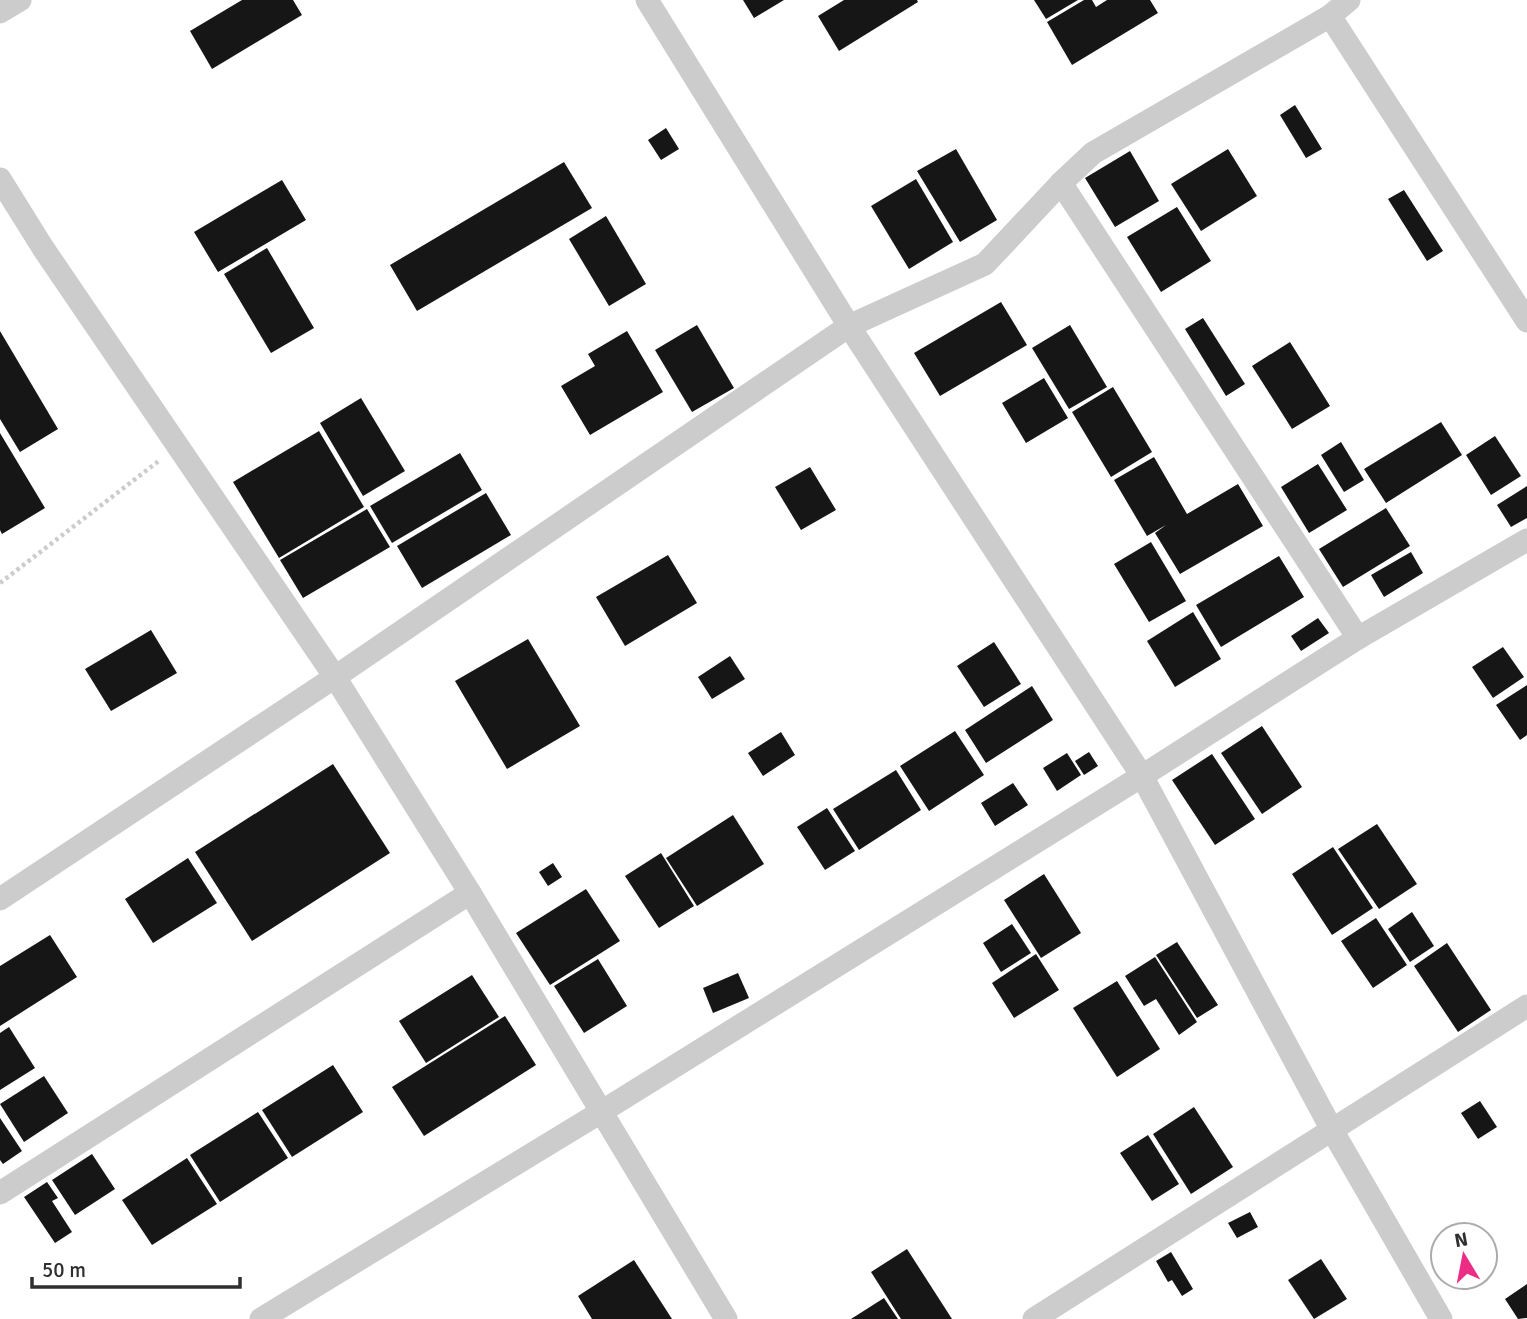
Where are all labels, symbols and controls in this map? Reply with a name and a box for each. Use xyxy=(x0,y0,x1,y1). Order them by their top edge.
north arrow xyxy=(1429,1221,1499,1291)
text: N xyxy=(1453,1227,1470,1253)
scale bar xyxy=(32,1246,240,1290)
text: 50 m xyxy=(42,1257,86,1283)

